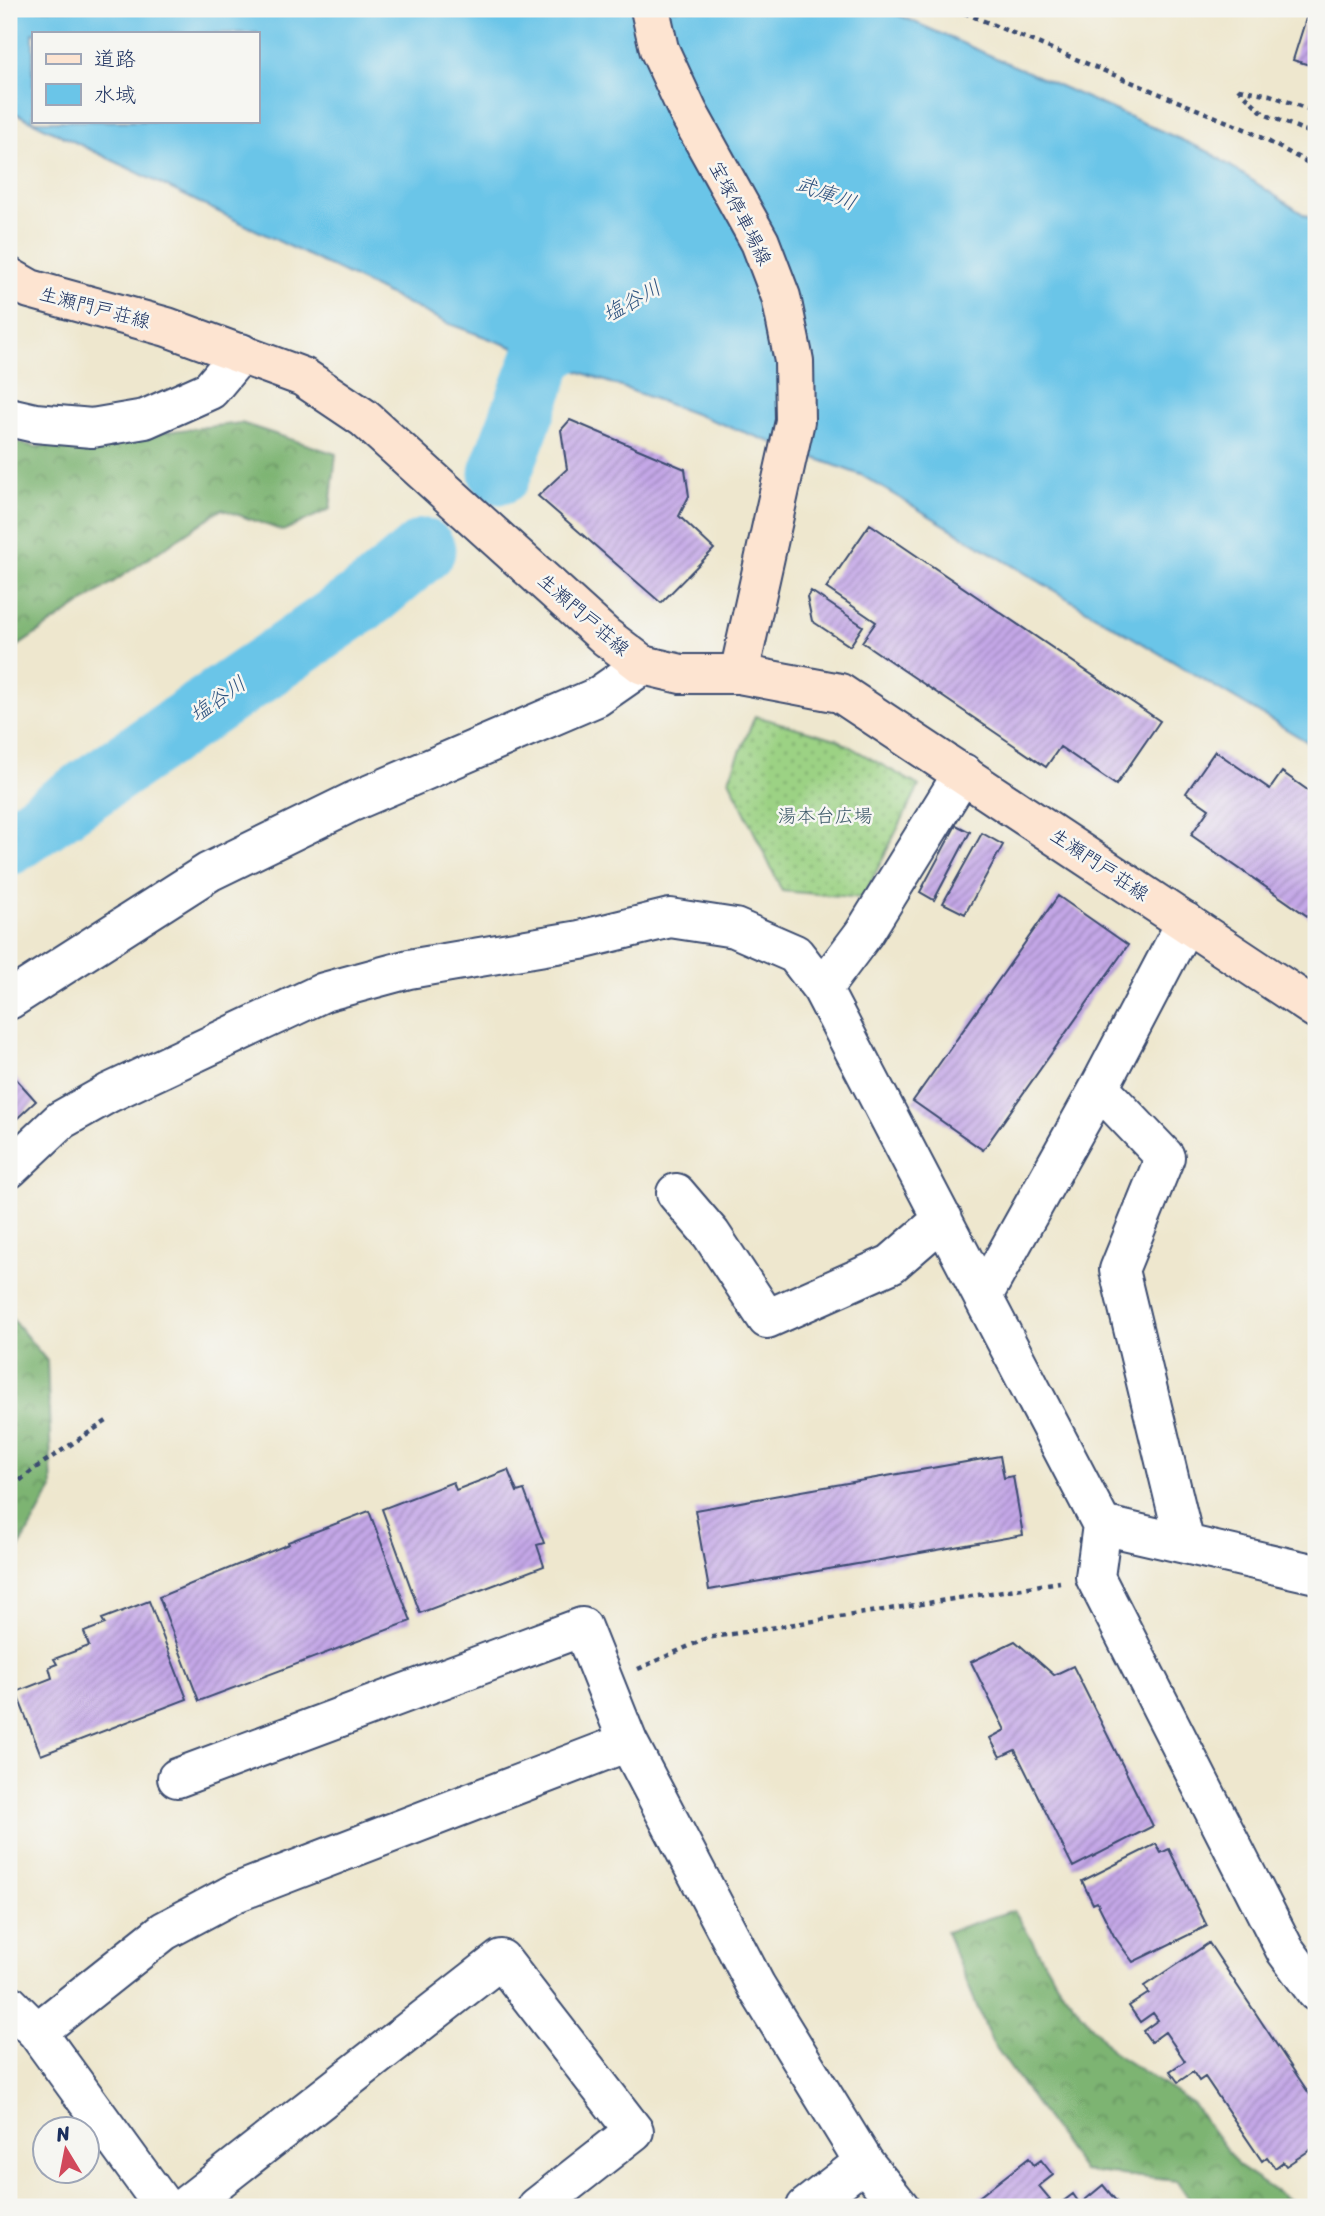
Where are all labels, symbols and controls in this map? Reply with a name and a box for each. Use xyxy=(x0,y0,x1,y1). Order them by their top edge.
legend xyxy=(32,32,259,122)
text: 道路 xyxy=(94,40,136,78)
text: 水域 xyxy=(94,76,136,114)
street label: 宝塚停車場線 xyxy=(700,155,781,272)
water label: 武庫川 xyxy=(790,164,862,222)
water label: 塩谷川 xyxy=(595,269,669,333)
street label: 生瀬門戸荘線 xyxy=(36,277,154,338)
street label: 生瀬門戸荘線 xyxy=(530,565,638,664)
water label: 塩谷川 xyxy=(181,665,255,733)
park label: 湯本台広場 xyxy=(777,799,873,832)
street label: 生瀬門戸荘線 xyxy=(1043,819,1156,910)
north arrow xyxy=(32,2114,102,2184)
text: N xyxy=(53,2116,73,2151)

